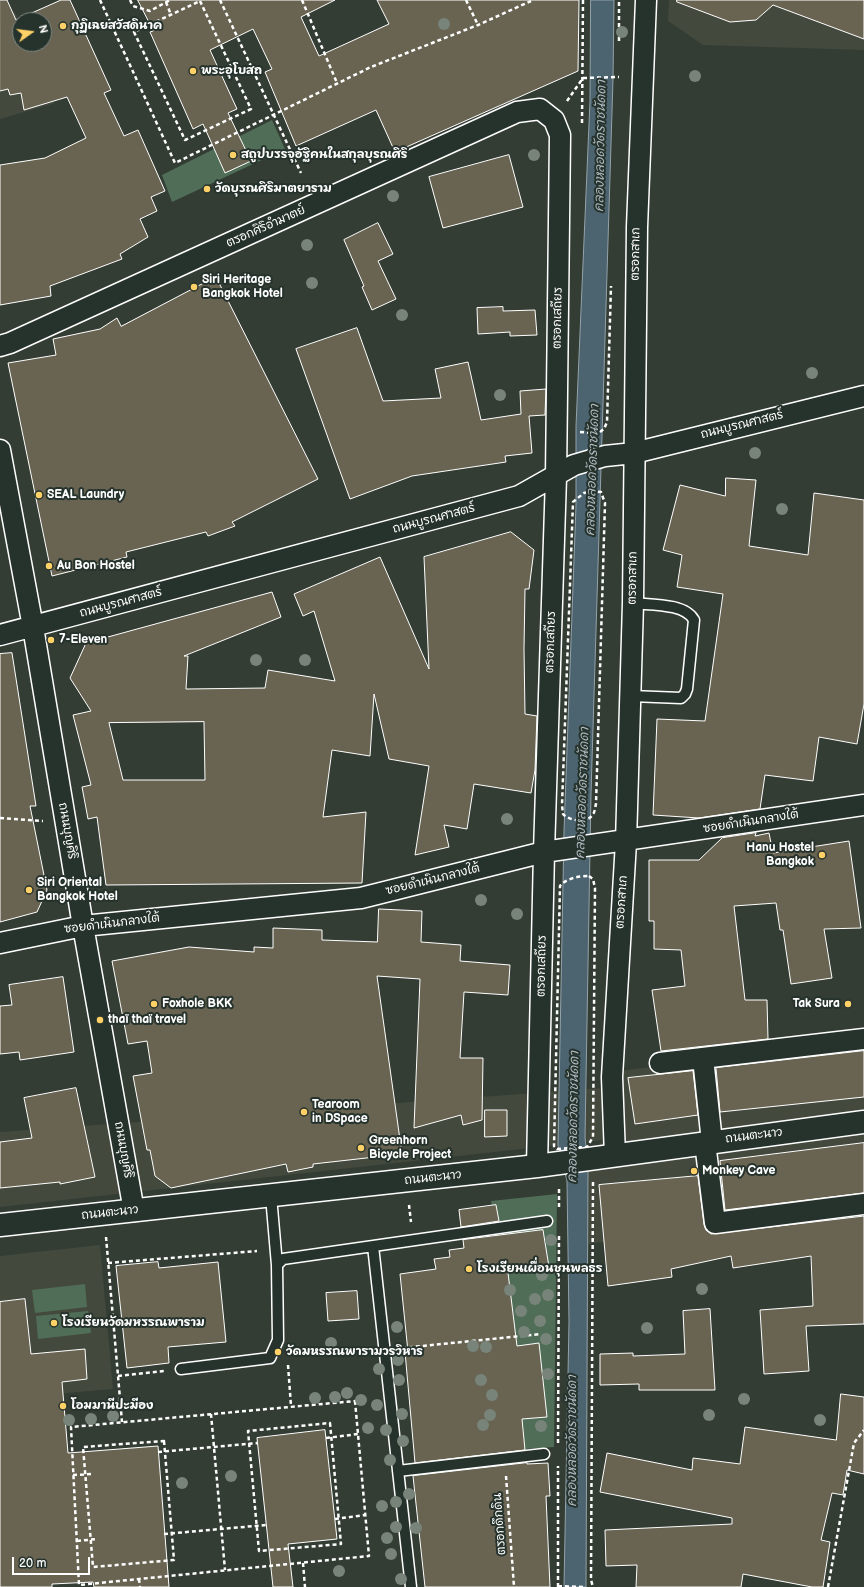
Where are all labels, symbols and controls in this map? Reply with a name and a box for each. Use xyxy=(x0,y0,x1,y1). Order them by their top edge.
north arrow xyxy=(12,12,52,52)
place label: กุฏิเฉยสวัสดินาค xyxy=(71,19,162,33)
marker: กุฏิเฉยสวัสดินาค xyxy=(58,21,68,31)
text: N xyxy=(36,24,50,35)
place label: พระอุโบสถ xyxy=(201,64,262,78)
marker: พระอุโบสถ xyxy=(188,66,198,76)
water label: คลองหลอดวัดราชนัดดา xyxy=(592,80,610,212)
place label: สถูปบรรจุอัฐิคนในสกุลบุรณศิริ xyxy=(241,148,407,162)
marker: สถูปบรรจุอัฐิคนในสกุลบุรณศิริ xyxy=(228,150,238,160)
place label: วัดบุรณศิริมาตยาราม xyxy=(215,182,332,196)
marker: วัดบุรณศิริมาตยาราม xyxy=(202,184,212,194)
street label: ตรอกศิริอำมาตย์ xyxy=(224,203,308,251)
street label: ตรอกสาเก xyxy=(628,227,644,281)
place label: Siri Heritage Bangkok Hotel xyxy=(202,273,283,301)
marker: Siri Heritage Bangkok Hotel xyxy=(189,282,199,292)
street label: ตรอกเสถียร xyxy=(550,287,566,349)
water label: คลองหลอดวัดราชนัดดา xyxy=(583,404,603,536)
street label: ถนนบูรณศาสตร์ xyxy=(699,408,785,442)
place label: SEAL Laundry xyxy=(47,488,124,502)
marker: SEAL Laundry xyxy=(34,490,44,500)
street label: ถนนบูรณศาสตร์ xyxy=(391,501,477,537)
street label: ตรอกสาเก xyxy=(625,551,641,605)
place label: Au Bon Hostel xyxy=(57,559,135,573)
marker: Au Bon Hostel xyxy=(44,561,54,571)
street label: ถนนบูรณศาสตร์ xyxy=(78,585,164,621)
street label: ตรอกเสถียร xyxy=(543,611,559,673)
place label: 7-Eleven xyxy=(59,633,107,647)
marker: 7-Eleven xyxy=(46,635,56,645)
water label: คลองหลอดวัดราชนัดดา xyxy=(573,727,593,859)
street label: ถนนบุญศิริ xyxy=(55,802,79,860)
street label: ซอยดำเนินกลางใต้ xyxy=(702,807,800,837)
place label: Hanu Hostel Bangkok xyxy=(746,841,814,869)
marker: Hanu Hostel Bangkok xyxy=(817,850,827,860)
street label: ซอยดำเนินกลางใต้ xyxy=(384,861,482,899)
street label: ตรอกสาเก xyxy=(613,875,631,929)
place label: Siri Oriental Bangkok Hotel xyxy=(37,876,118,904)
marker: Siri Oriental Bangkok Hotel xyxy=(24,885,34,895)
street label: ซอยดำเนินกลางใต้ xyxy=(63,911,161,937)
street label: ตรอกเสถียร xyxy=(534,935,550,997)
place label: Foxhole BKK xyxy=(162,997,232,1011)
place label: Tak Sura xyxy=(793,997,840,1011)
marker: Foxhole BKK xyxy=(149,999,159,1009)
marker: Tak Sura xyxy=(843,999,853,1009)
place label: thaï thaï travel xyxy=(108,1013,186,1027)
marker: thaï thaï travel xyxy=(95,1015,105,1025)
water label: คลองหลอดวัดราชนัดดา xyxy=(565,1051,583,1183)
place label: Tearoom in DSpace xyxy=(312,1098,368,1126)
marker: Tearoom in DSpace xyxy=(299,1107,309,1117)
street label: ถนนบุญศิริ xyxy=(111,1121,135,1179)
street label: ถนนตะนาว xyxy=(725,1125,783,1147)
place label: Greenhorn Bicycle Project xyxy=(369,1134,451,1162)
marker: Greenhorn Bicycle Project xyxy=(356,1143,366,1153)
place label: Monkey Cave xyxy=(702,1164,775,1178)
marker: Monkey Cave xyxy=(689,1166,699,1176)
street label: ถนนตะนาว xyxy=(404,1168,462,1188)
street label: ถนนตะนาว xyxy=(81,1203,139,1223)
place label: โรงเรียนเผื่อนชุนพลธร xyxy=(477,1262,603,1276)
marker: โรงเรียนเผื่อนชุนพลธร xyxy=(464,1264,474,1274)
place label: โรงเรียนวัดมหรรณพาราม xyxy=(62,1316,205,1330)
marker: โรงเรียนวัดมหรรณพาราม xyxy=(49,1318,59,1328)
place label: วัดมหรรณพารามวรวิหาร xyxy=(286,1345,423,1359)
marker: วัดมหรรณพารามวรวิหาร xyxy=(273,1347,283,1357)
water label: คลองหลอดวัดราชนัดดา xyxy=(565,1375,581,1507)
place label: โอมมานีปะมีอง xyxy=(71,1399,153,1413)
marker: โอมมานีปะมีอง xyxy=(58,1401,68,1411)
street label: ตรอกดึกดิน xyxy=(491,1493,509,1555)
scale bar xyxy=(14,1549,92,1575)
text: 20 m xyxy=(19,1556,46,1571)

